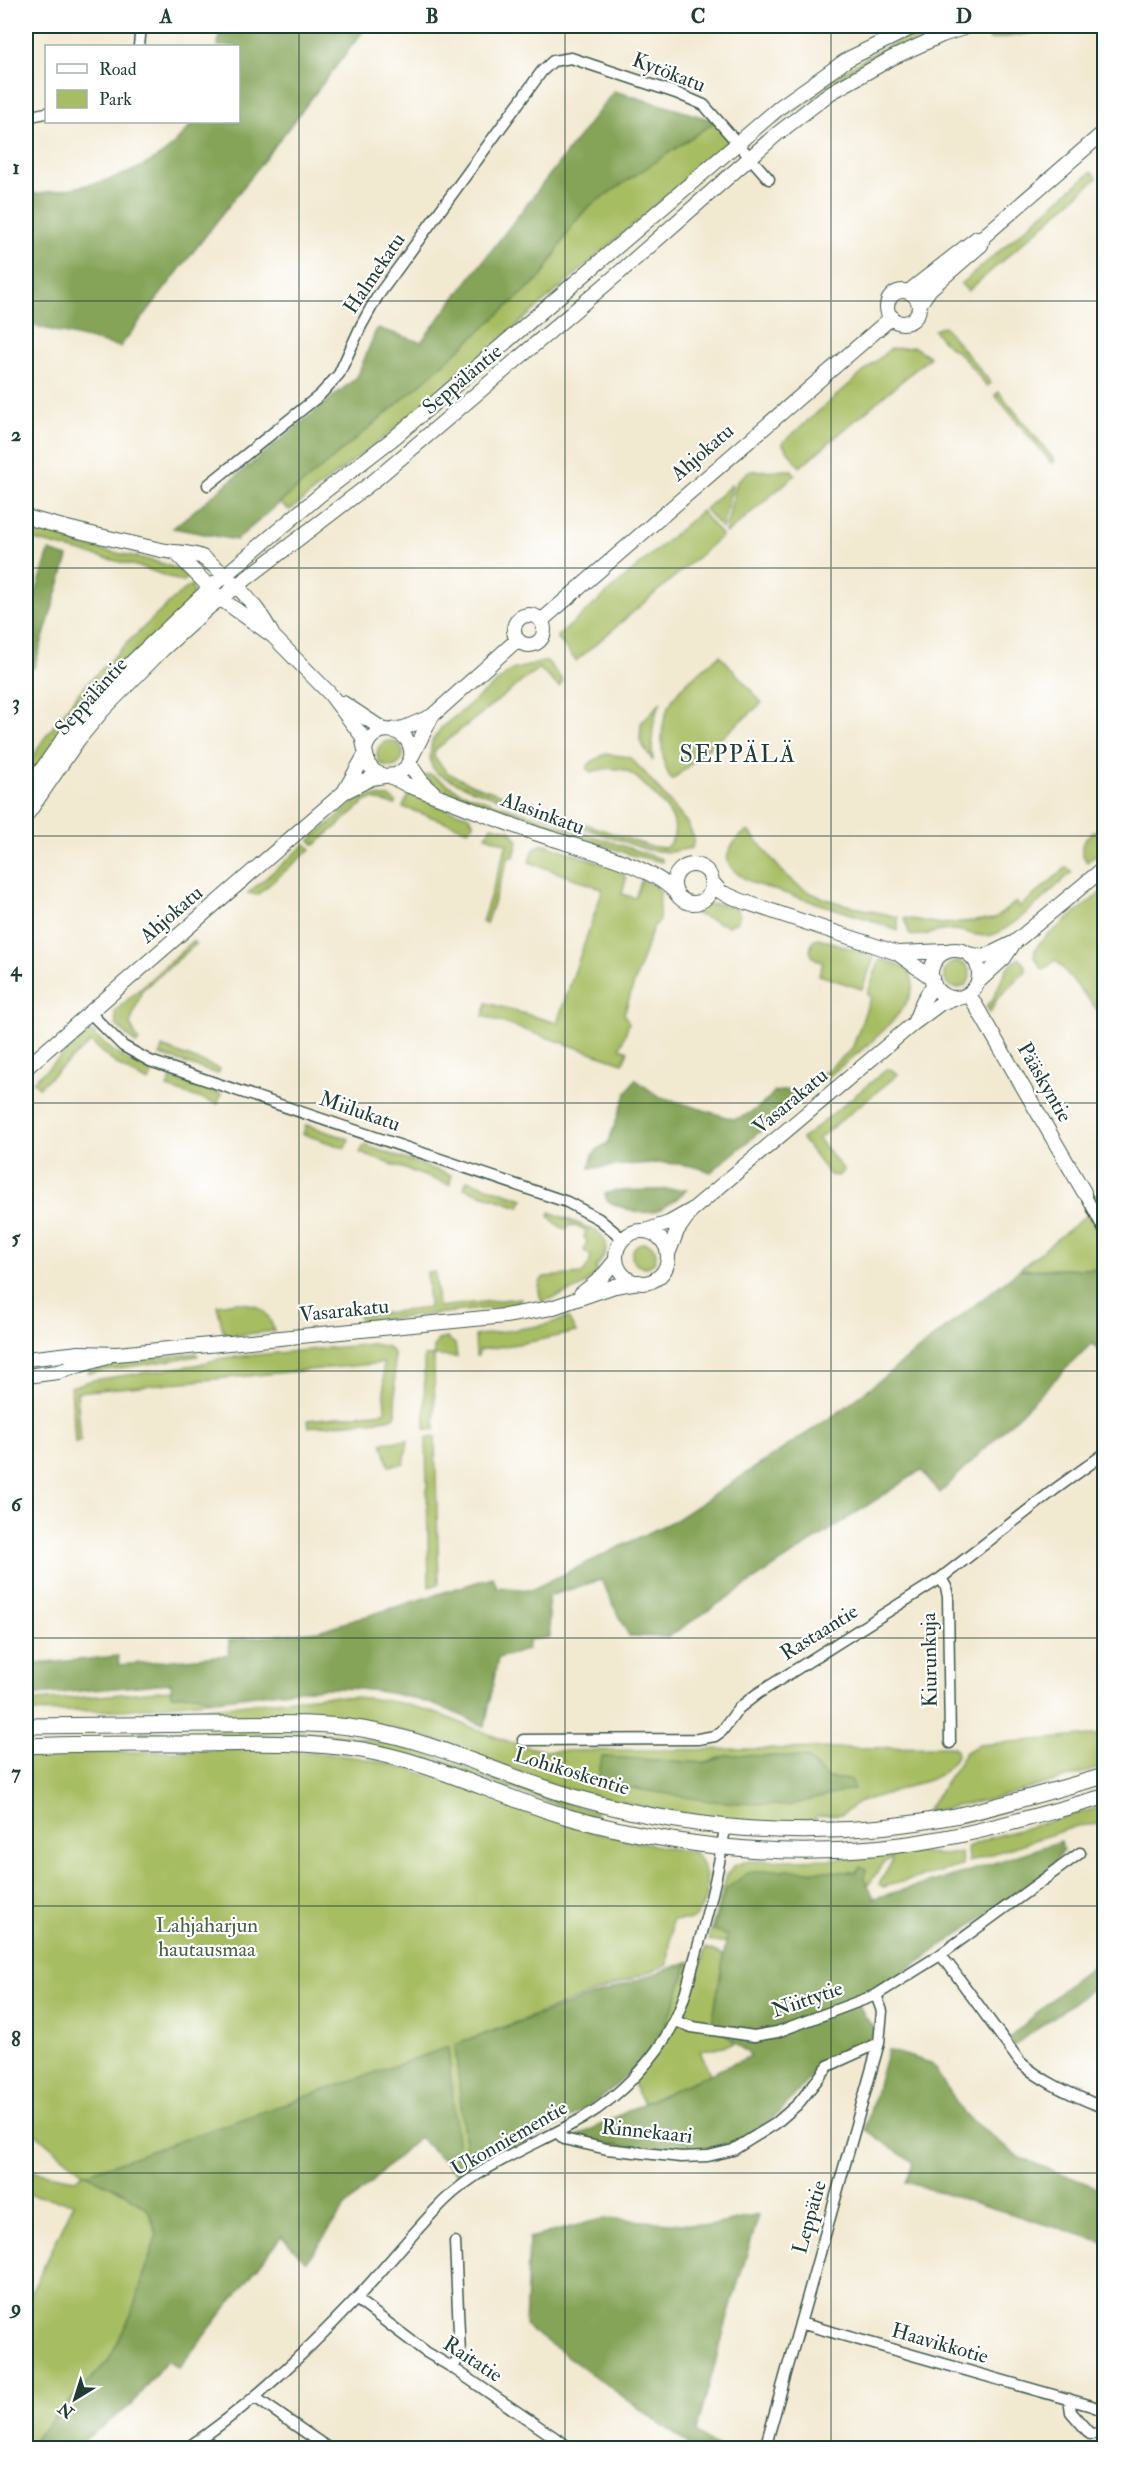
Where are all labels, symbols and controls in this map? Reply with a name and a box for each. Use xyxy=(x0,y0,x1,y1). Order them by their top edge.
text: A xyxy=(159,4,173,29)
text: B xyxy=(425,4,439,29)
text: C xyxy=(691,4,705,29)
text: D xyxy=(956,4,972,29)
legend xyxy=(45,45,240,123)
street label: Kytökatu xyxy=(628,46,709,99)
text: Road xyxy=(99,58,137,81)
text: Park xyxy=(99,88,132,111)
text: 1 xyxy=(12,155,20,180)
street label: Halmekatu xyxy=(337,227,412,319)
street label: Seppäläntie xyxy=(417,338,508,421)
street label: Ahjokatu xyxy=(664,417,740,488)
text: 2 xyxy=(11,422,21,447)
street label: Seppäläntie xyxy=(49,651,134,741)
text: 3 xyxy=(12,690,20,715)
district label: SEPPÄLÄ xyxy=(680,739,796,770)
street label: Alasinkatu xyxy=(496,786,589,841)
street label: Ahjokatu xyxy=(133,879,209,950)
text: 4 xyxy=(10,957,23,982)
street label: Pääskyntie xyxy=(1011,1037,1078,1127)
street label: Vasarakatu xyxy=(747,1062,834,1141)
street label: Miilukatu xyxy=(316,1085,404,1138)
text: 5 xyxy=(12,1225,22,1250)
street label: Vasarakatu xyxy=(298,1292,390,1329)
text: 6 xyxy=(11,1492,23,1517)
street label: Rastaantie xyxy=(775,1598,863,1667)
street label: Kiurunkuja xyxy=(915,1612,944,1708)
street label: Lohikoskentie xyxy=(511,1741,633,1802)
text: 7 xyxy=(11,1760,21,1785)
park label: Lahjaharjun hautausmaa xyxy=(156,1912,258,1963)
street label: Niittytie xyxy=(768,1975,847,2024)
text: 8 xyxy=(11,2027,21,2052)
street label: Ukonniementie xyxy=(446,2094,573,2183)
street label: Rinnekaari xyxy=(600,2113,694,2150)
street label: Leppätie xyxy=(786,2177,833,2257)
text: 9 xyxy=(9,2295,21,2320)
street label: Haavikkotie xyxy=(888,2317,992,2370)
street label: Raitatie xyxy=(438,2330,508,2389)
north arrow xyxy=(45,2369,105,2429)
text: N xyxy=(54,2397,79,2423)

